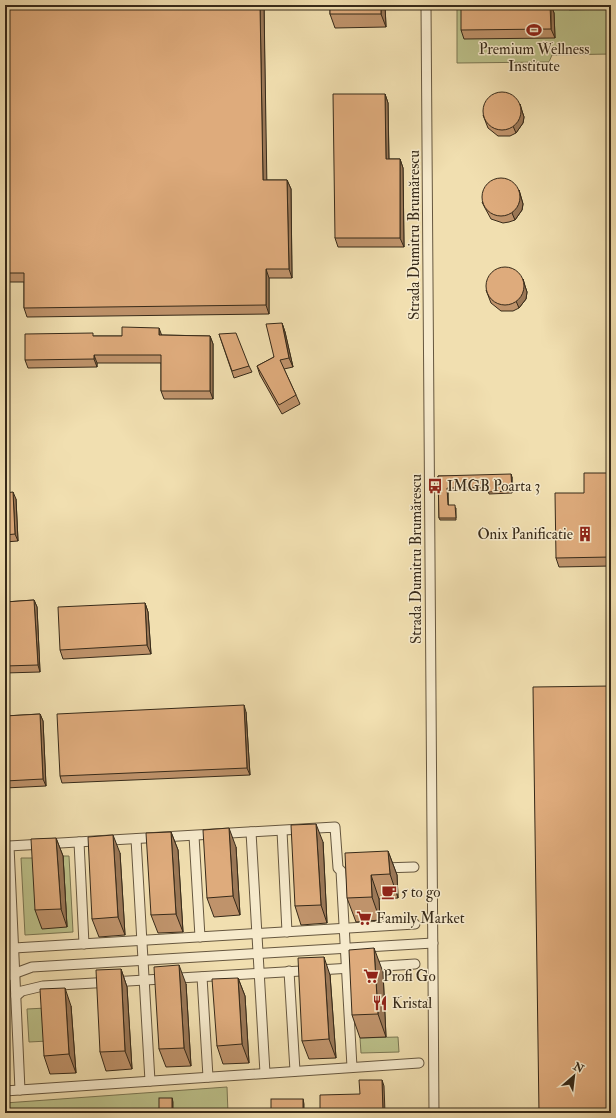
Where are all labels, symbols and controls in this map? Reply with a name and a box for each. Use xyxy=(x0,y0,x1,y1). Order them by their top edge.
sports icon: Premium Wellness Institute xyxy=(525,21,543,39)
place label: Premium Wellness Institute xyxy=(479,40,589,76)
street label: Strada Dumitru Brumărescu xyxy=(405,150,424,320)
street label: Strada Dumitru Brumărescu xyxy=(407,474,426,644)
bus stop icon: IMGB Poarta 3 xyxy=(426,477,444,495)
place label: IMGB Poarta 3 xyxy=(447,477,540,496)
place label: Onix Panificatie xyxy=(477,525,573,544)
building icon: Onix Panificatie xyxy=(576,525,594,543)
cafe icon: 5 to go xyxy=(380,883,398,901)
place label: 5 to go xyxy=(401,883,441,902)
supermarket icon: Family Market xyxy=(355,909,373,927)
place label: Family Market xyxy=(376,909,465,928)
supermarket icon: Profi Go xyxy=(362,967,380,985)
place label: Profi Go xyxy=(383,967,436,986)
restaurant icon: Kristal xyxy=(371,994,389,1012)
place label: Kristal xyxy=(392,994,432,1013)
north arrow xyxy=(554,1056,594,1096)
text: N xyxy=(570,1059,587,1076)

